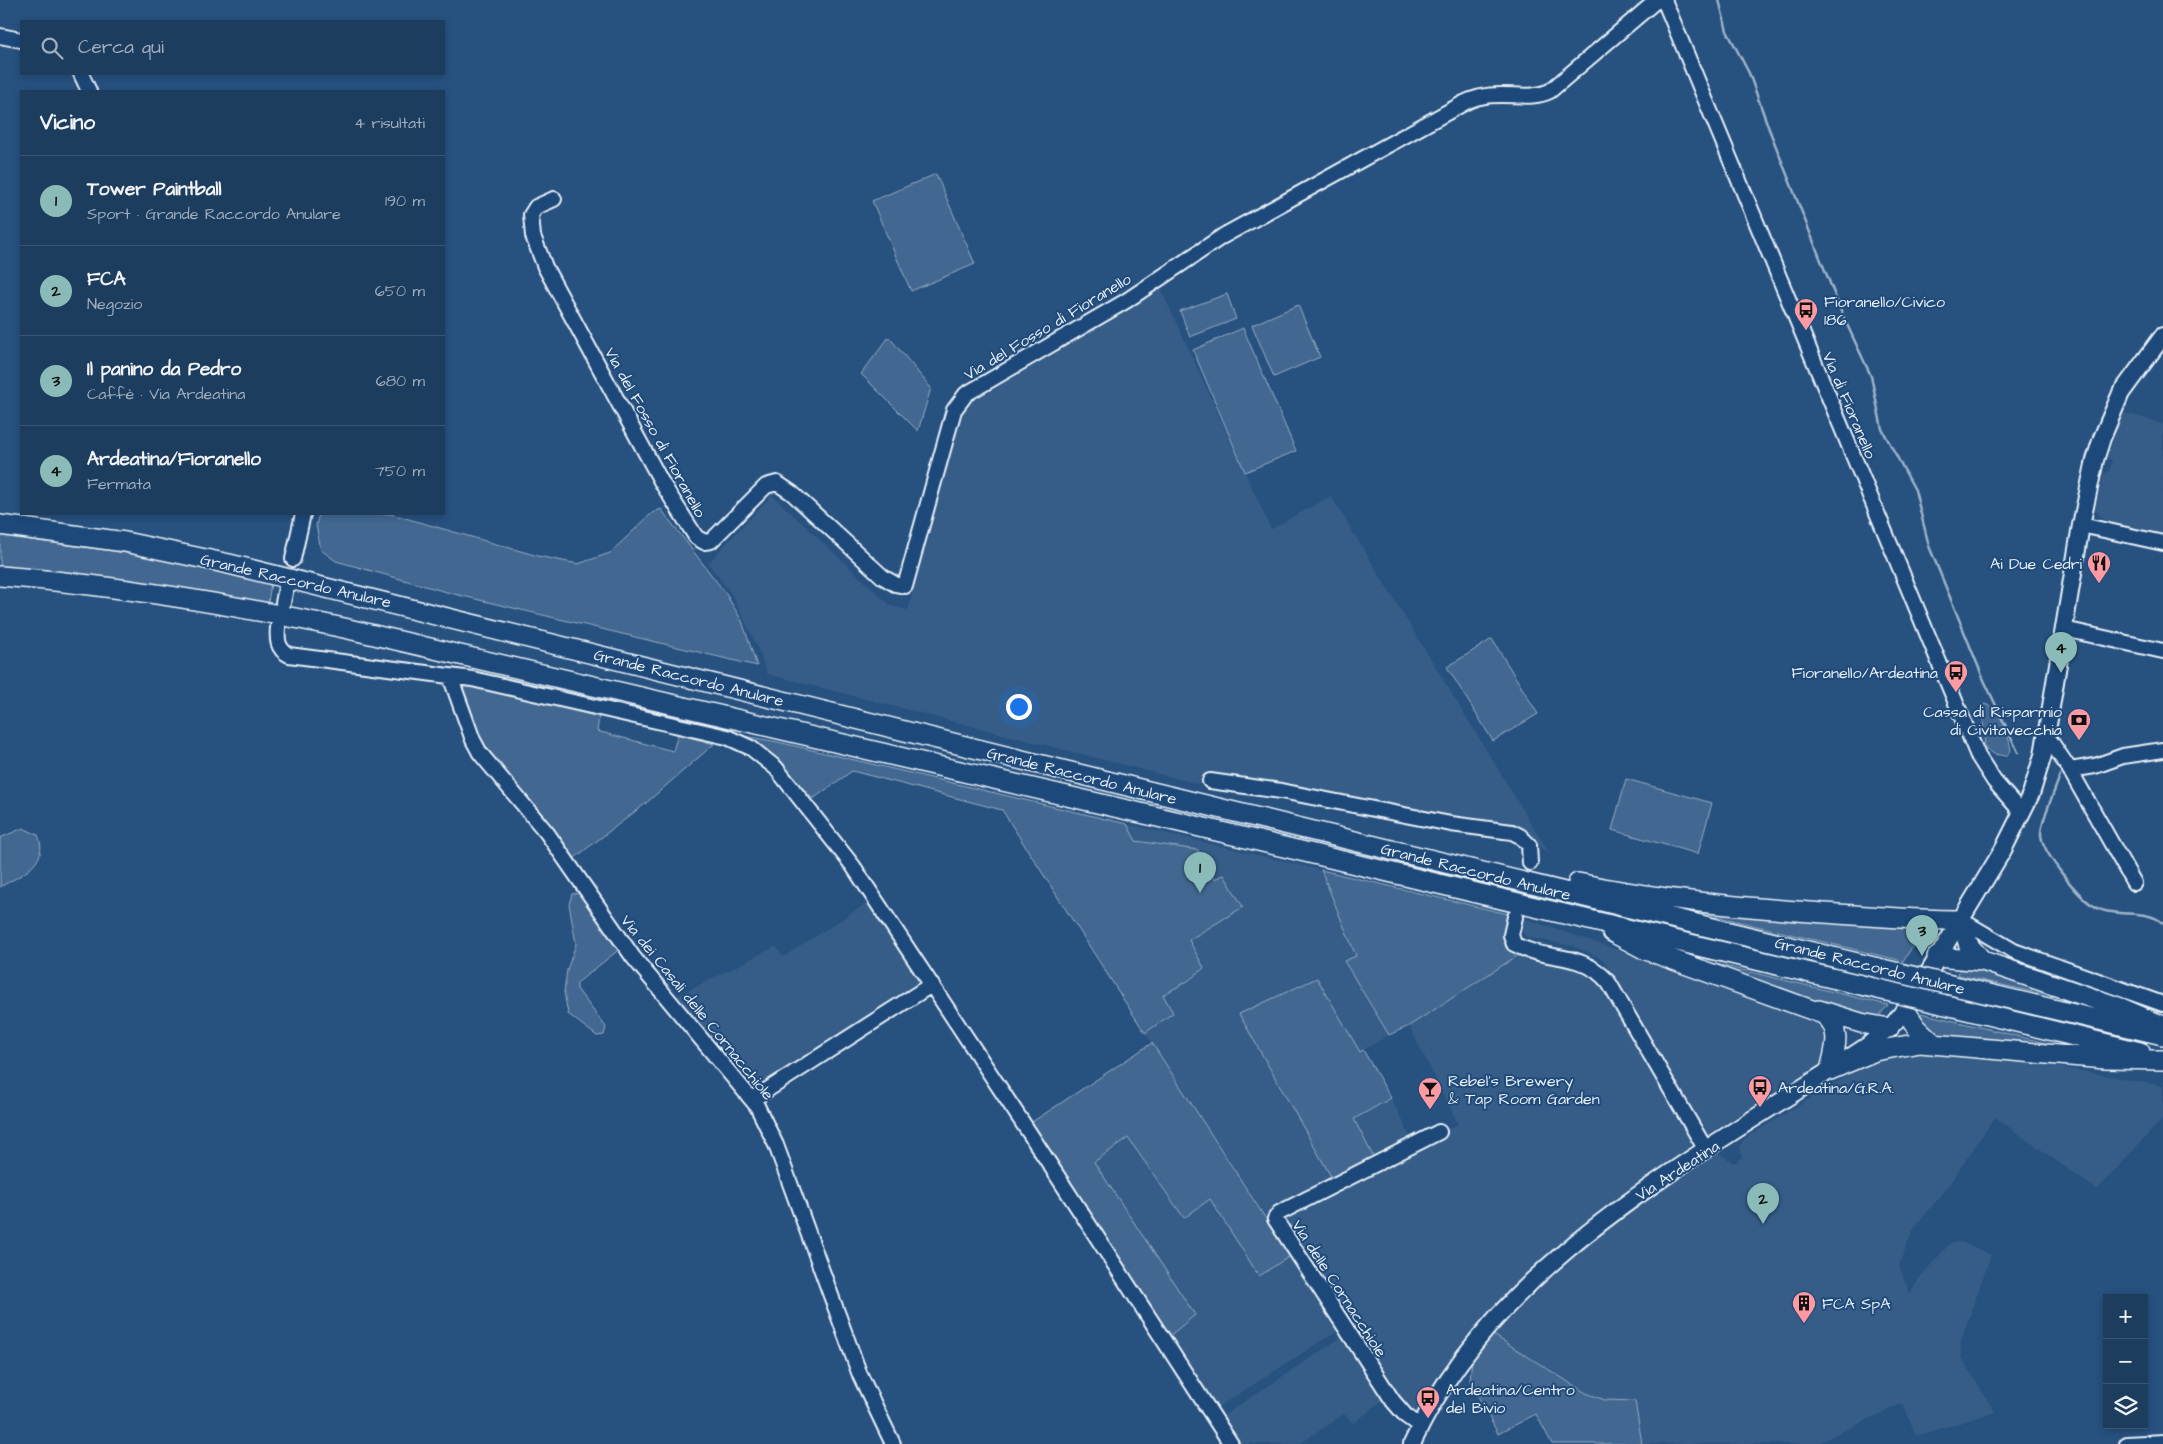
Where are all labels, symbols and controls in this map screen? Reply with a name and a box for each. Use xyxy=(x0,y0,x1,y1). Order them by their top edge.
search box xyxy=(20,20,445,75)
icon: search xyxy=(38,34,66,62)
text: Cerca qui xyxy=(78,34,164,61)
text: Vicino xyxy=(40,108,95,137)
text: 4 risultati xyxy=(354,112,425,134)
text: Tower Paintball xyxy=(87,176,221,203)
text: 1 xyxy=(55,190,57,212)
text: 190 m xyxy=(385,190,425,212)
text: Sport · Grande Raccordo Anulare xyxy=(87,203,341,225)
text: FCA xyxy=(87,266,126,293)
street label: Via del Fosso di Fioranello xyxy=(960,268,1135,386)
text: 2 xyxy=(51,280,61,302)
text: 650 m xyxy=(375,280,425,302)
place label: Fioranello/Civico 186 xyxy=(1824,291,1945,331)
text: Negozio xyxy=(87,293,142,315)
bus stop icon: Fioranello/Civico 186 xyxy=(1793,297,1819,331)
street label: Via del Fosso di Fioranello xyxy=(599,343,711,522)
street label: Via di Fioranello xyxy=(1817,349,1882,462)
text: Il panino da Pedro xyxy=(87,356,241,383)
text: 3 xyxy=(52,370,60,392)
text: 680 m xyxy=(376,370,425,392)
text: Caffè · Via Ardeatina xyxy=(87,383,245,405)
text: Ardeatina/Fioranello xyxy=(87,446,261,473)
text: 4 xyxy=(51,460,61,482)
text: 750 m xyxy=(375,460,425,482)
text: Fermata xyxy=(87,473,151,495)
street label: Grande Raccordo Anulare xyxy=(198,548,394,614)
restaurant icon: Ai Due Cedri xyxy=(2086,550,2112,584)
place label: Ai Due Cedri xyxy=(1990,553,2083,575)
pin: 4 xyxy=(2045,632,2077,673)
street label: Grande Raccordo Anulare xyxy=(591,644,786,712)
bus stop icon: Fioranello/Ardeatina xyxy=(1943,659,1969,693)
place label: Fioranello/Ardeatina xyxy=(1791,662,1938,684)
your location xyxy=(1006,694,1032,720)
place label: Cassa di Risparmio di Civitavecchia xyxy=(1923,701,2062,741)
bank icon: Cassa di Risparmio di Civitavecchia xyxy=(2066,707,2092,741)
street label: Grande Raccordo Anulare xyxy=(984,742,1179,810)
street label: Grande Raccordo Anulare xyxy=(1378,838,1573,906)
pin: 1 xyxy=(1184,852,1216,893)
street label: Via dei Casali delle Cornacchiole xyxy=(615,910,779,1105)
pin: 3 xyxy=(1906,915,1938,956)
street label: Grande Raccordo Anulare xyxy=(1772,932,1967,1000)
place label: Rebel's Brewery & Tap Room Garden xyxy=(1448,1070,1600,1110)
bus stop icon: Ardeatina/G.R.A. xyxy=(1747,1074,1773,1108)
bar icon: Rebel's Brewery & Tap Room Garden xyxy=(1417,1076,1443,1110)
place label: Ardeatina/G.R.A. xyxy=(1778,1077,1894,1099)
street label: Via Ardeatina xyxy=(1631,1135,1724,1206)
pin: 2 xyxy=(1747,1183,1779,1224)
street label: Via delle Cornacchiole xyxy=(1286,1215,1392,1362)
building icon: FCA SpA xyxy=(1791,1290,1817,1324)
place label: FCA SpA xyxy=(1822,1293,1891,1315)
map controls xyxy=(2103,1294,2148,1429)
button: + xyxy=(2103,1294,2148,1339)
button: − xyxy=(2103,1339,2148,1384)
place label: Ardeatina/Centro del Bivio xyxy=(1446,1379,1575,1419)
button: layers xyxy=(2103,1384,2148,1429)
bus stop icon: Ardeatina/Centro del Bivio xyxy=(1415,1385,1441,1419)

